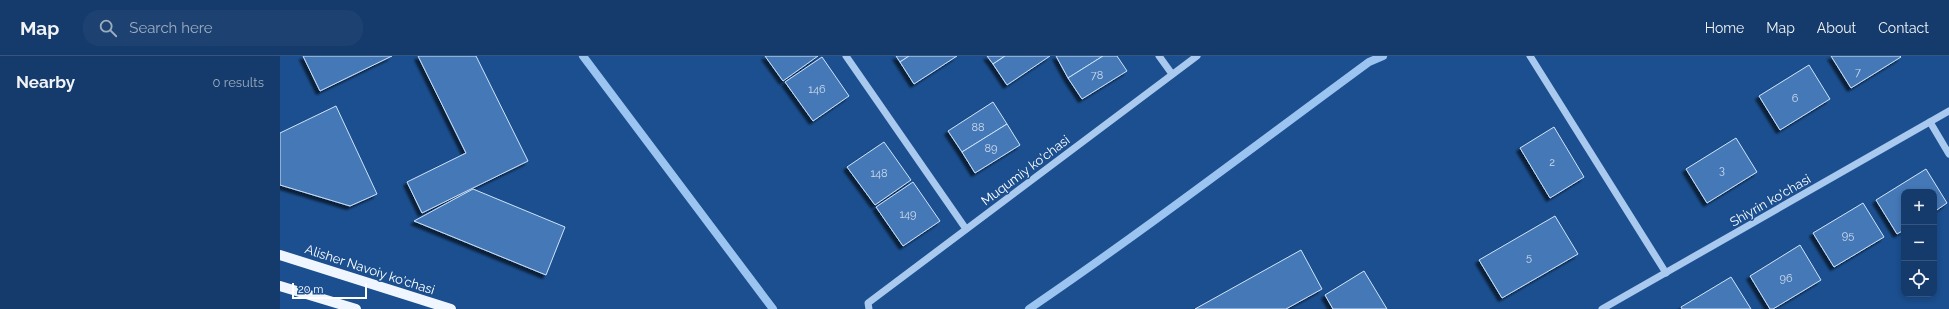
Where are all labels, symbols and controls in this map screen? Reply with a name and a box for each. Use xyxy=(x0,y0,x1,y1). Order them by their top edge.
search box xyxy=(83,10,363,46)
text: Map xyxy=(20,17,59,39)
icon: search xyxy=(97,17,119,39)
text: Search here xyxy=(129,19,213,37)
text: Home xyxy=(1705,20,1744,36)
text: Map xyxy=(1766,20,1795,36)
text: About xyxy=(1817,20,1856,36)
text: Contact xyxy=(1878,20,1929,36)
house number: 7 xyxy=(1855,66,1861,79)
house number: 78 xyxy=(1091,69,1103,82)
text: Nearby xyxy=(16,72,75,92)
text: 0 results xyxy=(213,75,264,90)
house number: 146 xyxy=(808,83,826,96)
house number: 6 xyxy=(1792,92,1799,105)
house number: 88 xyxy=(971,121,985,134)
street label: Muqumiy ko'chasi xyxy=(978,132,1072,209)
house number: 89 xyxy=(985,142,997,155)
house number: 2 xyxy=(1549,156,1555,169)
house number: 3 xyxy=(1719,164,1725,177)
house number: 148 xyxy=(870,167,888,180)
street label: Shiyrin ko'chasi xyxy=(1727,171,1813,230)
map controls xyxy=(1901,189,1937,297)
button: + xyxy=(1901,189,1937,225)
house number: 149 xyxy=(899,208,917,221)
button: − xyxy=(1901,225,1937,261)
house number: 95 xyxy=(1842,229,1854,242)
street label: Alisher Navoiy ko'chasi xyxy=(303,241,437,298)
house number: 5 xyxy=(1526,251,1532,264)
button: locate xyxy=(1901,261,1937,297)
house number: 96 xyxy=(1779,272,1793,285)
scale bar xyxy=(292,281,367,300)
text: 20 m xyxy=(298,283,323,296)

